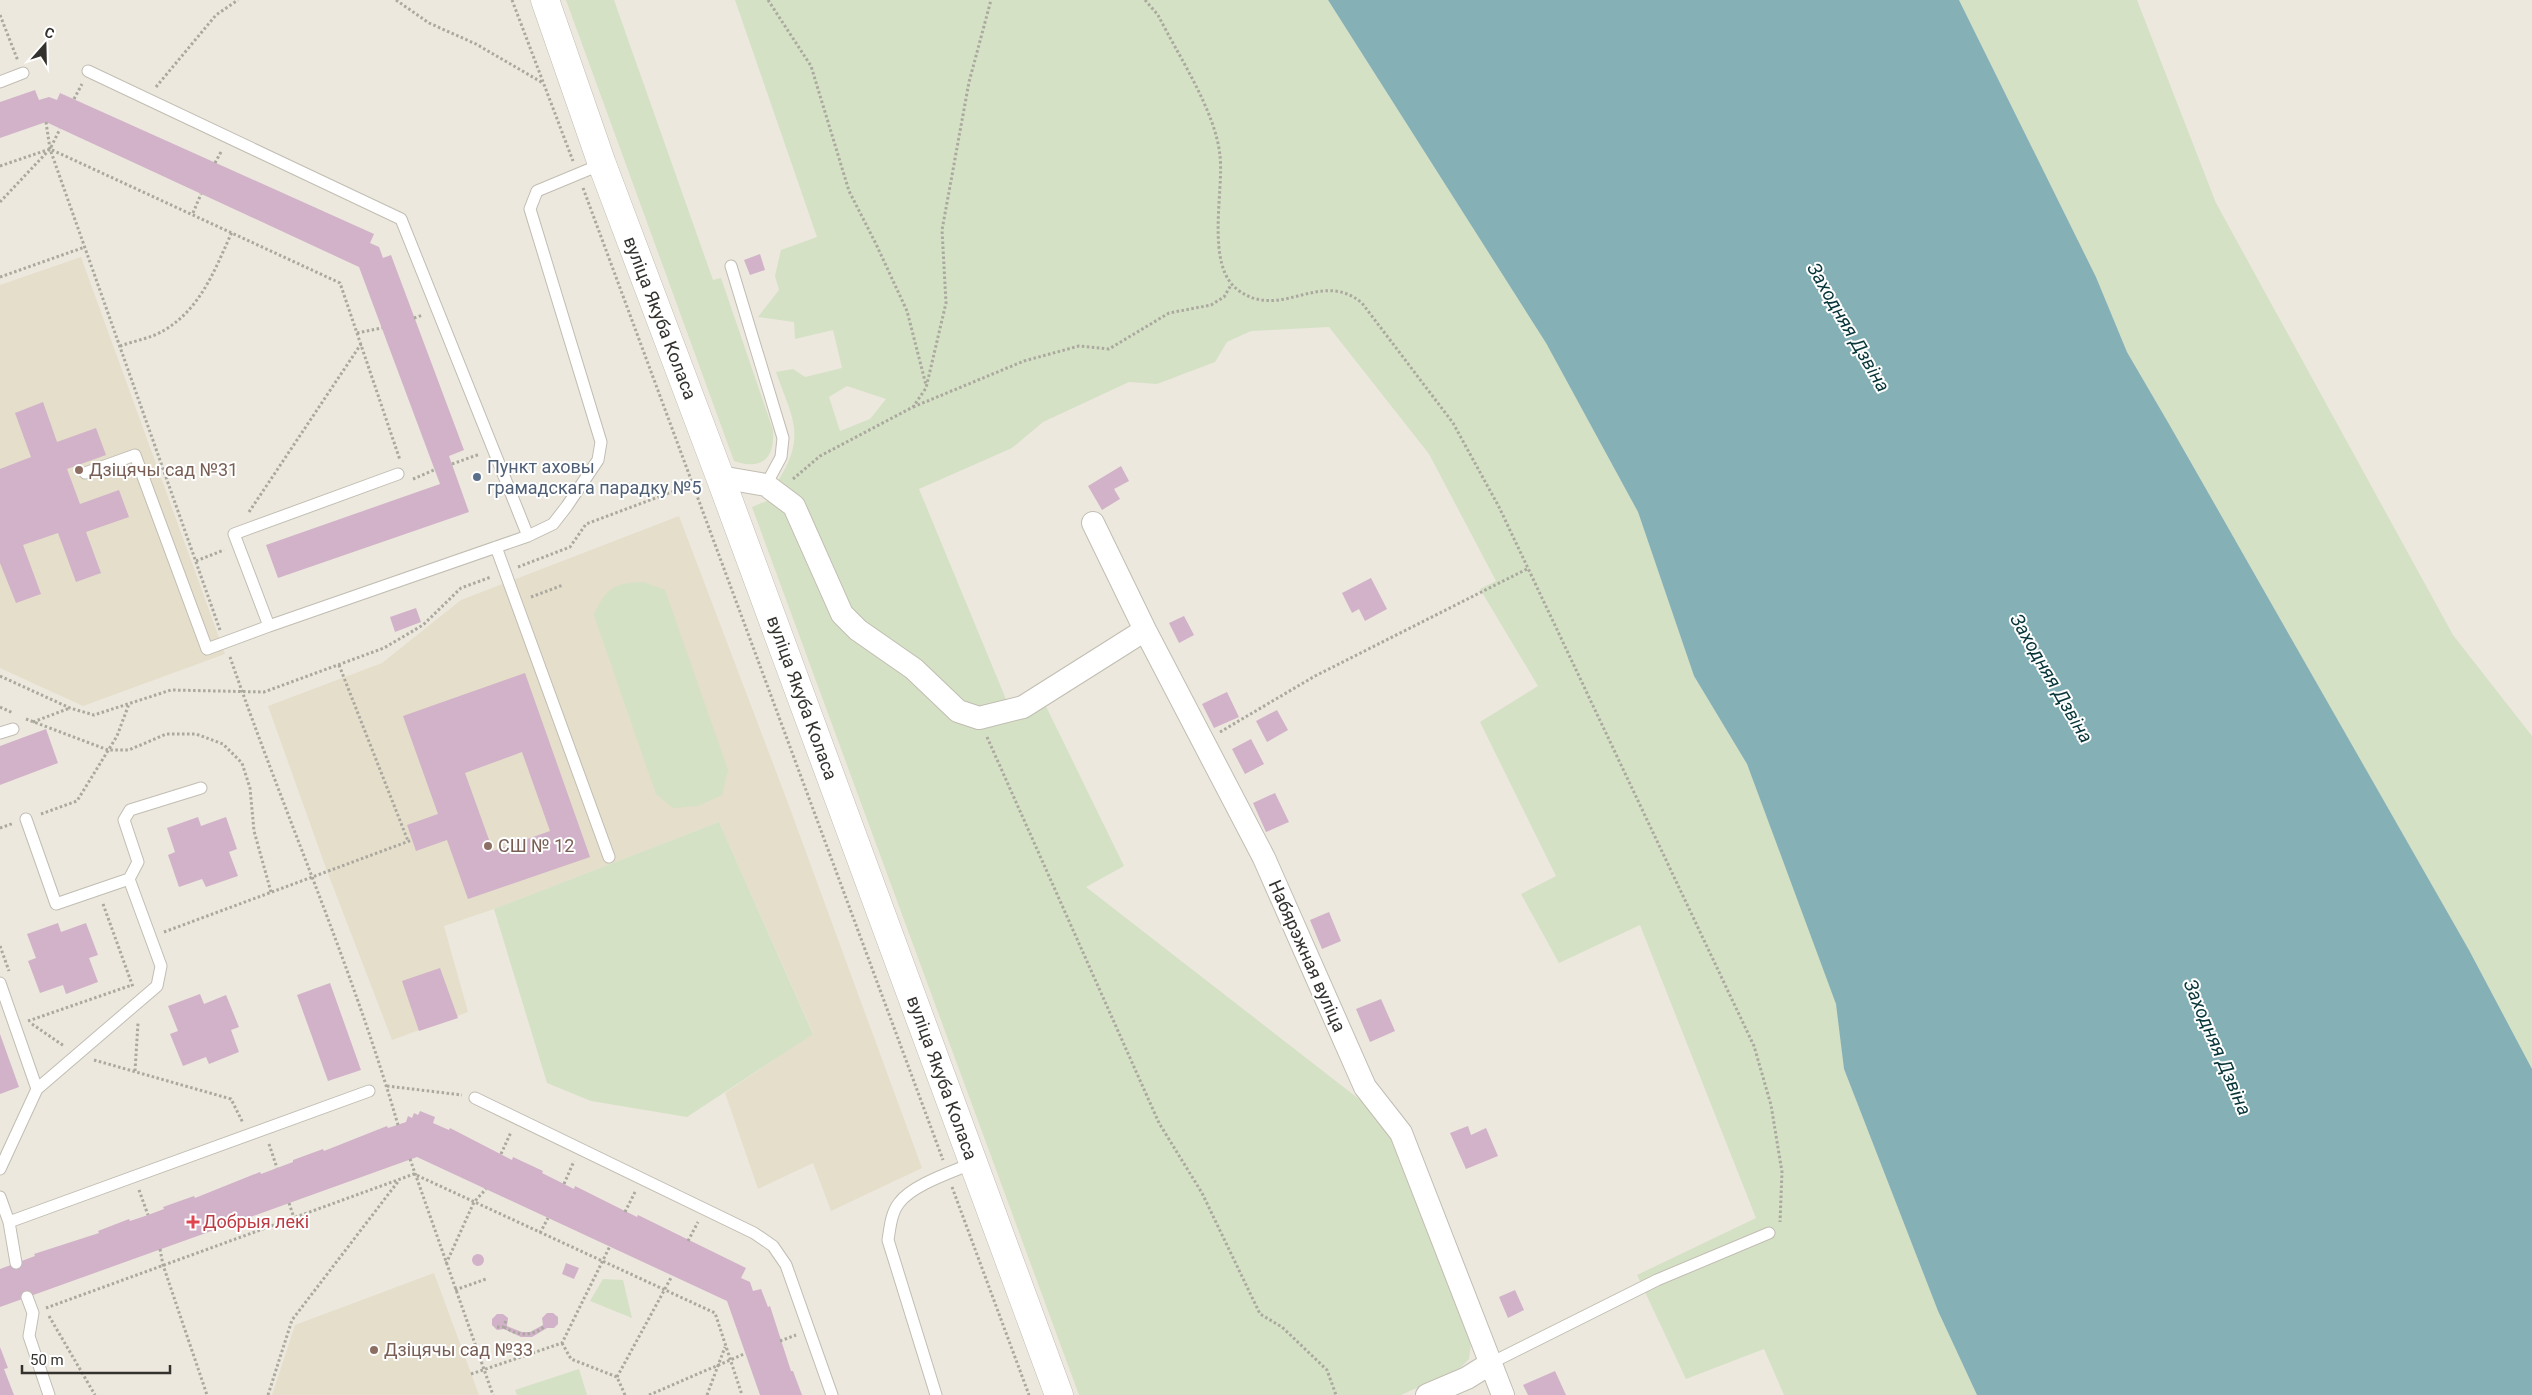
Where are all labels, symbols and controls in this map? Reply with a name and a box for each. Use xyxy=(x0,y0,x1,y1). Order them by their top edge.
north arrow xyxy=(20,20,70,70)
text: С xyxy=(42,24,56,42)
street label: вуліца Якуба Коласа xyxy=(620,233,701,402)
water label: Заходняя Дзвіна xyxy=(1802,259,1895,396)
place label: Пункт аховы грамадскага парадку №5 xyxy=(487,456,702,498)
place label: Дзіцячы сад №31 xyxy=(89,459,238,480)
marker: Дзіцячы сад №31 xyxy=(73,464,85,476)
marker: Пункт аховы грамадскага парадку №5 xyxy=(471,471,483,483)
water label: Заходняя Дзвіна xyxy=(2005,610,2098,747)
street label: вуліца Якуба Коласа xyxy=(763,613,842,783)
place label: СШ № 12 xyxy=(498,835,574,856)
marker: СШ № 12 xyxy=(482,840,494,852)
street label: Набярэжная вуліца xyxy=(1265,877,1350,1035)
water label: Заходняя Дзвіна xyxy=(2179,976,2257,1119)
street label: вуліца Якуба Коласа xyxy=(903,993,982,1163)
place label: Добрыя лекі xyxy=(203,1211,309,1232)
marker: Добрыя лекі xyxy=(187,1216,199,1228)
place label: Дзіцячы сад №33 xyxy=(384,1339,533,1360)
scale bar xyxy=(22,1342,170,1374)
marker: Дзіцячы сад №33 xyxy=(368,1344,380,1356)
text: 50 m xyxy=(30,1351,64,1369)

